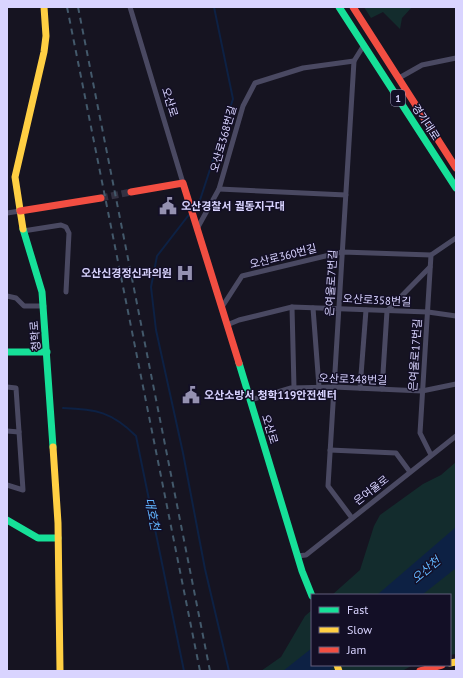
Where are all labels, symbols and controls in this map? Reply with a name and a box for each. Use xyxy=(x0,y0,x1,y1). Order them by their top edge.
street label: 오산로 xyxy=(159,85,181,119)
road number: 1 xyxy=(391,90,405,106)
street label: 경기대로 xyxy=(409,101,443,143)
street label: 오산로368번길 xyxy=(207,104,239,174)
public building icon: 오산경찰서 궐동지구대 xyxy=(158,196,178,216)
place label: 오산경찰서 궐동지구대 xyxy=(181,199,285,213)
street label: 오산로360번길 xyxy=(248,241,318,271)
street label: 은여울로7번길 xyxy=(322,249,340,317)
hospital icon: 오산신경정신과의원 xyxy=(175,263,195,283)
place label: 오산신경정신과의원 xyxy=(81,266,172,280)
street label: 오산로358번길 xyxy=(342,291,412,309)
street label: 은여울로17번길 xyxy=(405,318,425,392)
street label: 청학로 xyxy=(27,320,43,352)
street label: 오산로348번길 xyxy=(318,371,388,387)
public building icon: 오산소방서 청학119안전센터 xyxy=(181,385,201,405)
place label: 오산소방서 청학119안전센터 xyxy=(204,388,337,402)
street label: 오산로 xyxy=(259,412,281,446)
street label: 은여울로 xyxy=(351,472,391,508)
water label: 대호천 xyxy=(142,496,164,534)
water label: 오산천 xyxy=(408,552,445,586)
legend xyxy=(311,594,451,666)
text: Fast xyxy=(347,602,368,617)
text: Slow xyxy=(347,622,372,637)
text: Jam xyxy=(346,642,366,657)

